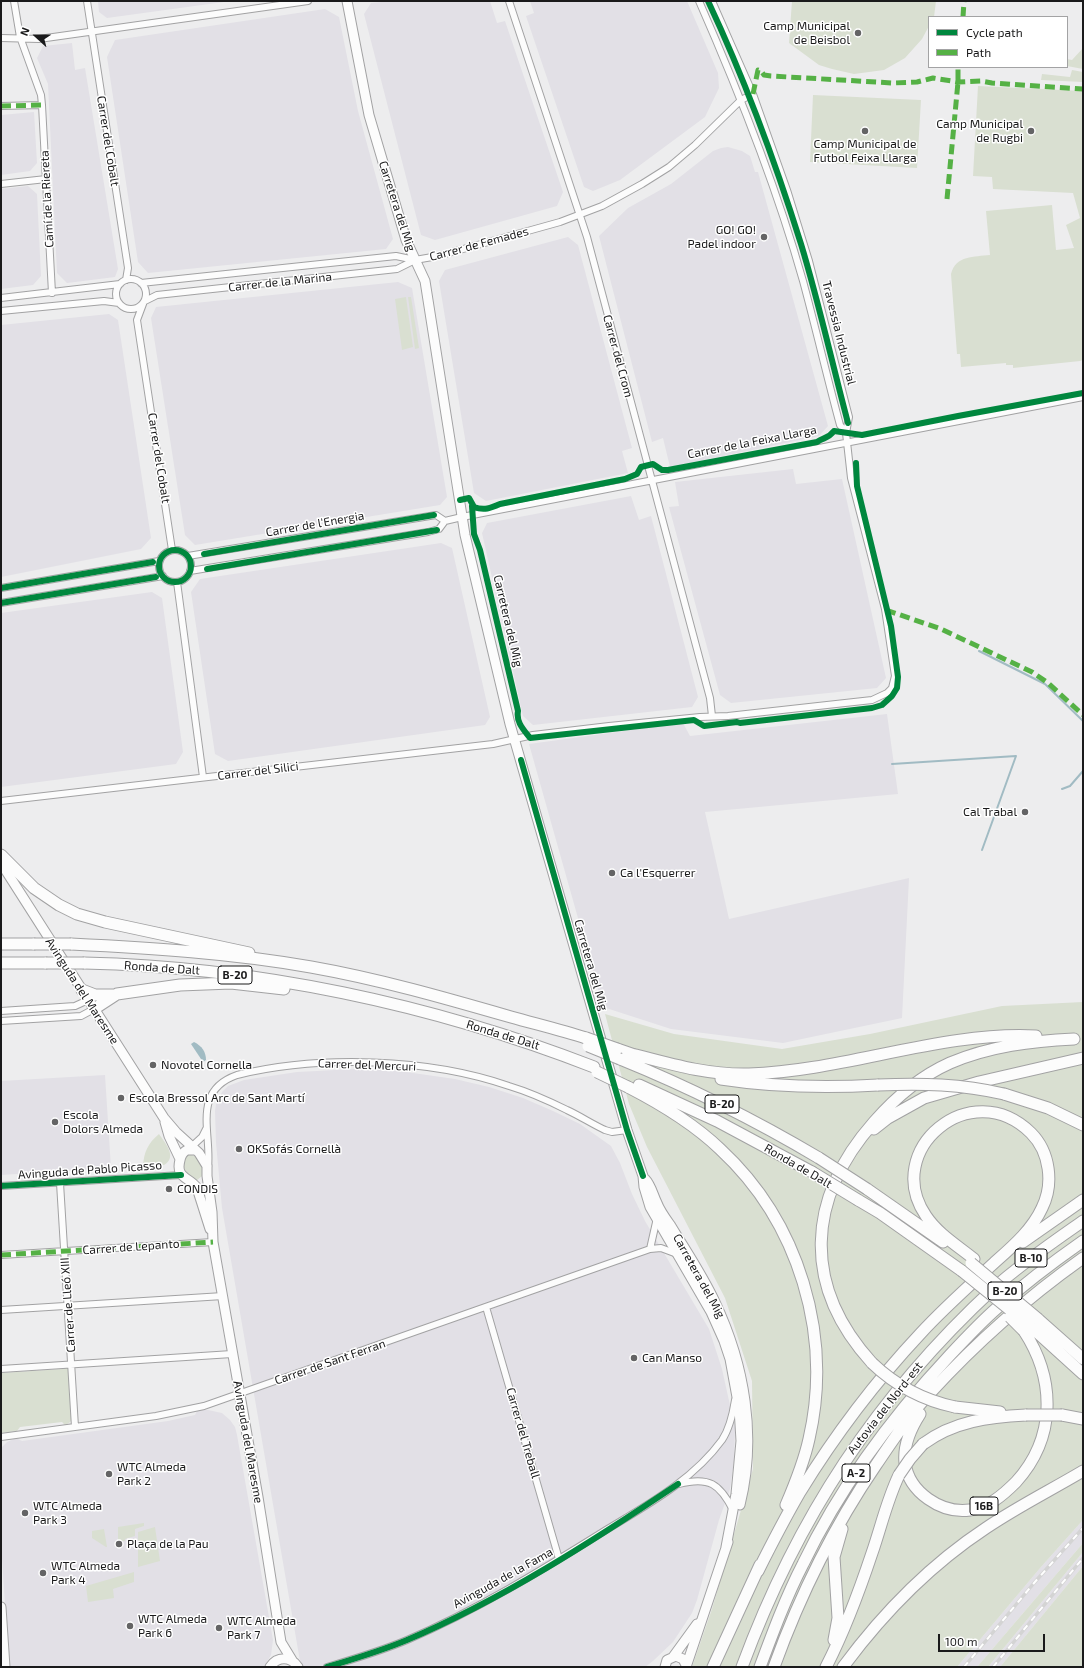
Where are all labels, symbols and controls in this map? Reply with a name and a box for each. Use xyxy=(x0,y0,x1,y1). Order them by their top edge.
north arrow xyxy=(16,16,56,56)
legend xyxy=(928,16,1068,68)
place label: Camp Municipal de Beisbol xyxy=(763,19,850,47)
text: N xyxy=(17,25,32,38)
text: Cycle path xyxy=(966,25,1023,39)
marker: Camp Municipal de Beisbol xyxy=(853,28,863,38)
text: Path xyxy=(966,45,991,59)
street label: Carrer del Cobalt xyxy=(94,95,122,187)
place label: Camp Municipal de Rugbi xyxy=(936,117,1023,145)
marker: Camp Municipal de Futbol Feixa Llarga xyxy=(860,126,870,136)
marker: Camp Municipal de Rugbi xyxy=(1026,126,1036,136)
place label: Camp Municipal de Futbol Feixa Llarga xyxy=(813,137,917,165)
street label: Camí de la Riereta xyxy=(37,150,57,248)
street label: Carretera del Mig xyxy=(376,159,418,253)
place label: GO! GO! Padel indoor xyxy=(688,223,756,251)
street label: Carrer de Femades xyxy=(428,224,530,264)
marker: GO! GO! Padel indoor xyxy=(759,232,769,242)
street label: Carrer de la Marina xyxy=(227,269,333,295)
street label: Travessia Industrial xyxy=(819,279,859,387)
street label: Carrer del Crom xyxy=(600,313,636,399)
street label: Carrer del Cobalt xyxy=(145,412,173,504)
street label: Carrer de la Feixa Llarga xyxy=(686,422,818,462)
street label: Carrer de l'Energia xyxy=(265,508,365,540)
street label: Carretera del Mig xyxy=(490,573,526,669)
street label: Carrer del Silici xyxy=(217,759,299,783)
place label: Cal Trabal xyxy=(963,805,1017,819)
marker: Cal Trabal xyxy=(1020,807,1030,817)
place label: Ca l'Esquerrer xyxy=(620,866,696,880)
marker: Ca l'Esquerrer xyxy=(607,868,617,878)
street label: Carretera del Mig xyxy=(571,918,611,1012)
street label: Avinguda del Maresme xyxy=(42,935,122,1047)
street label: Ronda de Dalt xyxy=(124,958,200,978)
road number: B-20 xyxy=(218,966,252,984)
street label: Ronda de Dalt xyxy=(465,1017,541,1053)
street label: Carrer del Mercuri xyxy=(318,1056,416,1074)
place label: Novotel Cornella xyxy=(161,1058,252,1072)
marker: Novotel Cornella xyxy=(148,1060,158,1070)
place label: Escola Bressol Arc de Sant Martí xyxy=(129,1091,305,1105)
marker: Escola Bressol Arc de Sant Martí xyxy=(116,1093,126,1103)
road number: B-20 xyxy=(705,1095,739,1113)
place label: Escola Dolors Almeda xyxy=(63,1108,143,1136)
marker: Escola Dolors Almeda xyxy=(50,1117,60,1127)
street label: Ronda de Dalt xyxy=(762,1141,834,1191)
place label: OKSofás Cornellà xyxy=(247,1142,341,1156)
marker: OKSofás Cornellà xyxy=(234,1144,244,1154)
street label: Avinguda de Pablo Picasso xyxy=(18,1158,162,1182)
place label: CONDIS xyxy=(177,1182,218,1196)
marker: CONDIS xyxy=(164,1184,174,1194)
street label: Carretera del Mig xyxy=(670,1231,728,1321)
street label: Carrer de Lepanto xyxy=(82,1236,180,1258)
road number: B-10 xyxy=(1015,1249,1047,1267)
street label: Carrer de Lleó XIII xyxy=(57,1257,79,1353)
road number: B-20 xyxy=(988,1282,1022,1300)
street label: Carrer de Sant Ferran xyxy=(273,1336,387,1388)
place label: Can Manso xyxy=(642,1351,702,1365)
marker: Can Manso xyxy=(629,1353,639,1363)
street label: Autovia del Nord-est xyxy=(845,1359,925,1457)
street label: Avinguda del Maresme xyxy=(230,1380,266,1504)
street label: Carrer del Treball xyxy=(503,1386,543,1480)
place label: WTC Almeda Park 2 xyxy=(117,1460,186,1488)
road number: A-2 xyxy=(842,1464,870,1482)
marker: WTC Almeda Park 2 xyxy=(104,1469,114,1479)
road number: 16B xyxy=(970,1497,998,1515)
place label: WTC Almeda Park 3 xyxy=(33,1499,102,1527)
marker: WTC Almeda Park 3 xyxy=(20,1508,30,1518)
place label: Plaça de la Pau xyxy=(127,1537,209,1551)
marker: Plaça de la Pau xyxy=(114,1539,124,1549)
street label: Avinguda de la Fama xyxy=(451,1545,555,1611)
place label: WTC Almeda Park 4 xyxy=(51,1559,120,1587)
marker: WTC Almeda Park 4 xyxy=(38,1568,48,1578)
place label: WTC Almeda Park 6 xyxy=(138,1612,207,1640)
place label: WTC Almeda Park 7 xyxy=(227,1614,296,1642)
marker: WTC Almeda Park 6 xyxy=(125,1621,135,1631)
marker: WTC Almeda Park 7 xyxy=(214,1623,224,1633)
scale bar xyxy=(940,1626,1047,1652)
text: 100 m xyxy=(945,1634,977,1648)

